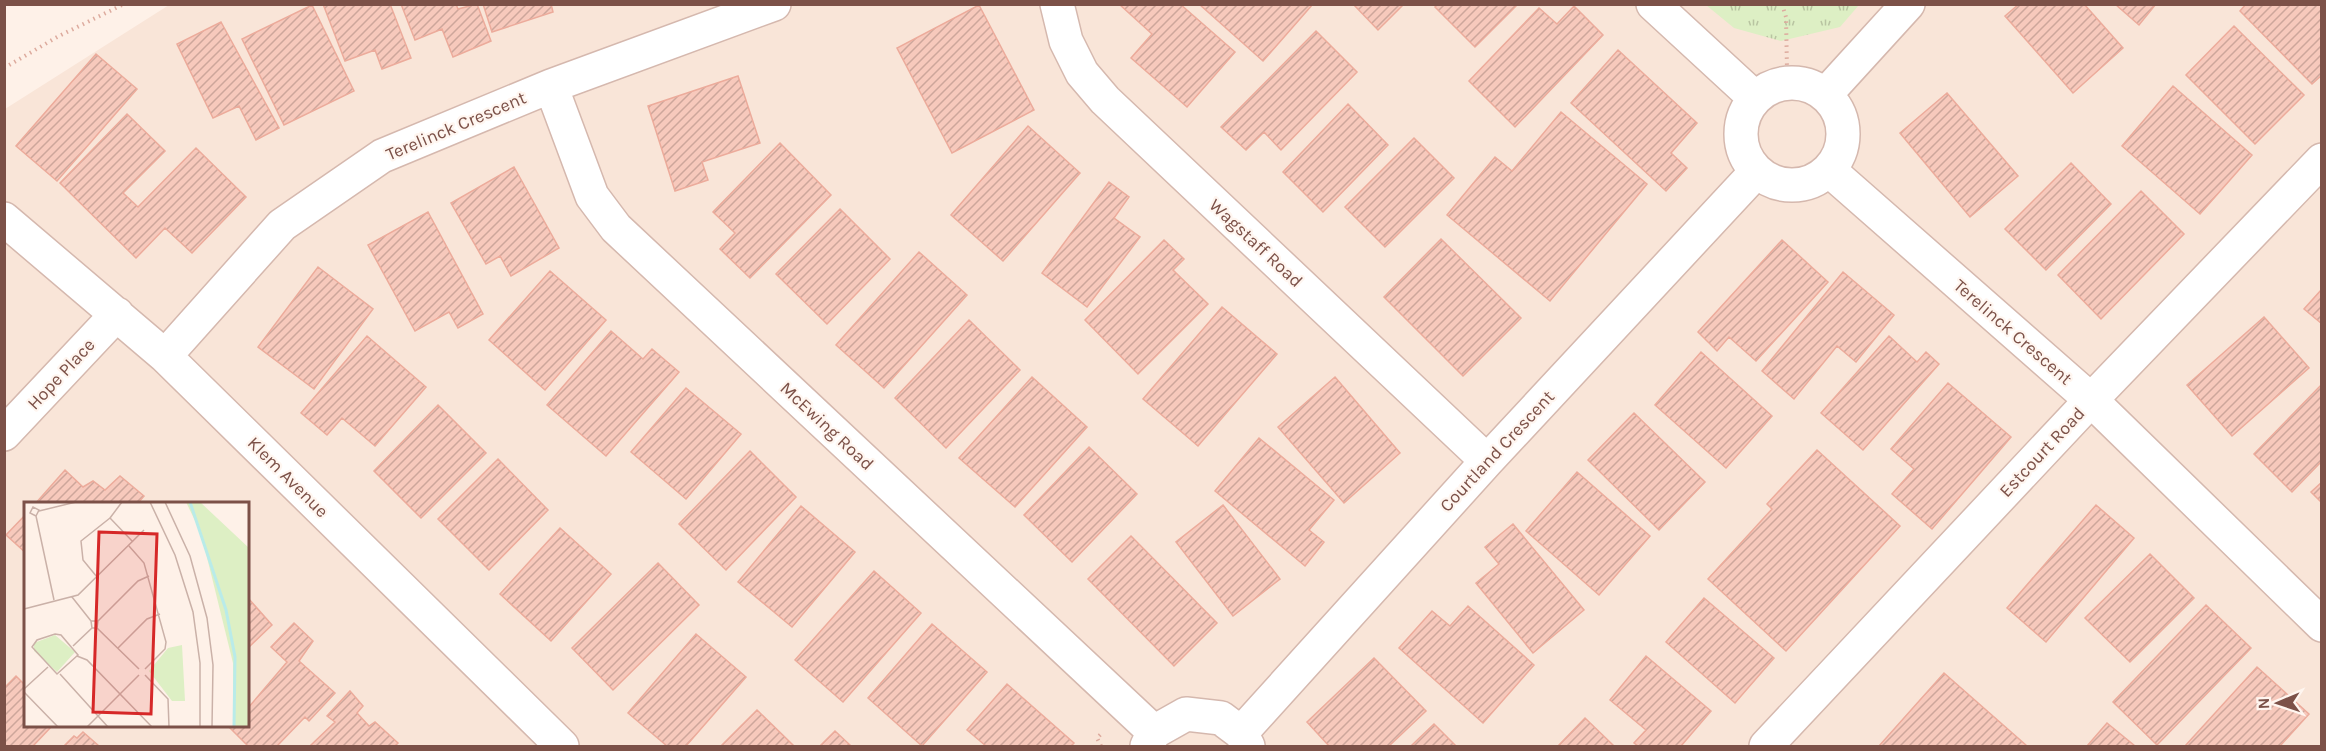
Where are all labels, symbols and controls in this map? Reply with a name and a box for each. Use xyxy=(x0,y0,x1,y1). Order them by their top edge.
street label: Terelinck Crescent xyxy=(383,86,530,165)
street label: Wagstaff Road xyxy=(1205,194,1307,292)
street label: Terelinck Crescent xyxy=(1949,274,2077,390)
street label: Hope Place xyxy=(22,334,100,414)
street label: McEwing Road xyxy=(776,377,878,475)
street label: Courtland Crescent xyxy=(1435,385,1559,516)
street label: Estcourt Road xyxy=(1995,402,2089,502)
street label: Klem Avenue xyxy=(243,432,333,522)
inset map xyxy=(24,502,249,727)
north arrow xyxy=(2248,673,2308,733)
text: N xyxy=(2254,697,2273,710)

